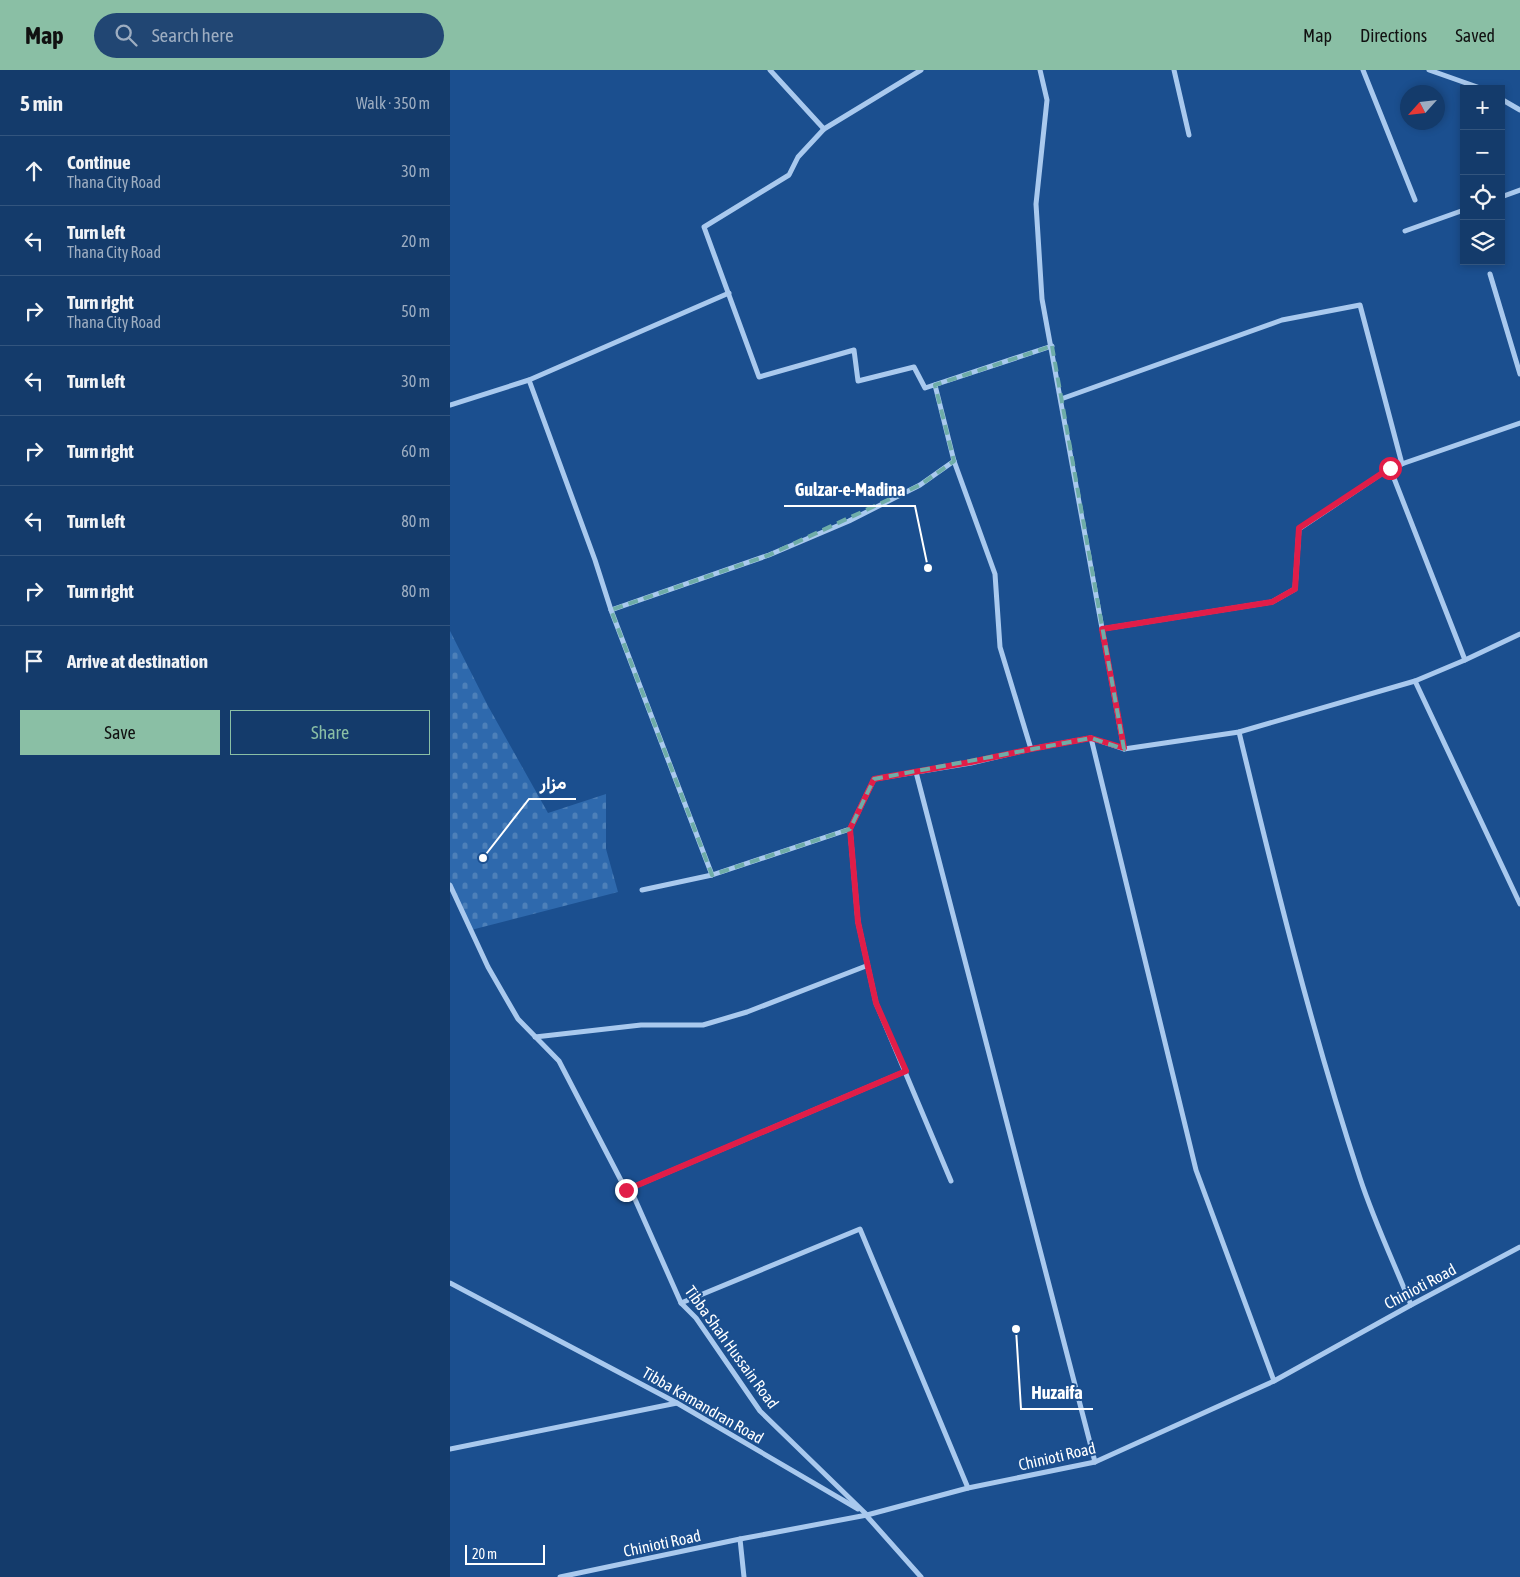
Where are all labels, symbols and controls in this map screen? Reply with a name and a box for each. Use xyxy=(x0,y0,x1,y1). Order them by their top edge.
search box xyxy=(94,13,444,58)
icon: search xyxy=(112,21,140,49)
text: Map xyxy=(25,22,64,49)
text: Search here xyxy=(152,24,234,46)
text: Map xyxy=(1303,25,1332,46)
text: Directions xyxy=(1360,25,1427,46)
text: Saved xyxy=(1455,25,1495,46)
north arrow xyxy=(1400,85,1445,130)
map controls xyxy=(1460,85,1505,265)
button: + xyxy=(1460,85,1505,130)
text: 5 min xyxy=(20,91,63,115)
text: Walk · 350 m xyxy=(356,94,430,112)
button: − xyxy=(1460,130,1505,175)
text: Continue xyxy=(67,151,131,173)
icon: ahead xyxy=(20,157,48,185)
text: 30 m xyxy=(401,162,430,180)
text: Thana City Road xyxy=(67,173,161,191)
button: locate xyxy=(1460,175,1505,220)
button: layers xyxy=(1460,220,1505,265)
text: Turn left xyxy=(67,221,125,243)
icon: left xyxy=(20,227,48,255)
text: 20 m xyxy=(401,232,430,250)
text: Thana City Road xyxy=(67,243,161,261)
text: Turn right xyxy=(67,291,134,313)
icon: right xyxy=(20,297,48,325)
text: 50 m xyxy=(401,302,430,320)
text: Thana City Road xyxy=(67,313,161,331)
icon: left xyxy=(20,367,48,395)
text: Turn left xyxy=(67,370,125,392)
text: 30 m xyxy=(401,372,430,390)
icon: right xyxy=(20,437,48,465)
text: Turn right xyxy=(67,440,134,462)
text: 60 m xyxy=(401,442,430,460)
route start xyxy=(1379,457,1402,480)
callout: Gulzar-e-Madina xyxy=(784,473,915,506)
text: Gulzar-e-Madina xyxy=(795,479,905,500)
icon: left xyxy=(20,507,48,535)
text: Turn left xyxy=(67,510,125,532)
text: 80 m xyxy=(401,512,430,530)
icon: right xyxy=(20,577,48,605)
text: Turn right xyxy=(67,580,134,602)
text: 80 m xyxy=(401,582,430,600)
icon: arrive xyxy=(20,647,48,675)
text: Arrive at destination xyxy=(67,650,208,672)
button: Save xyxy=(20,710,220,755)
button: Share xyxy=(230,710,430,755)
callout: مزار xyxy=(529,766,576,799)
text: مزار xyxy=(539,772,567,794)
route end xyxy=(615,1179,638,1202)
street label: Chinioti Road xyxy=(1381,1260,1459,1312)
street label: Tibba Shah Hussain Road xyxy=(682,1282,782,1412)
street label: Tibba Kamandran Road xyxy=(639,1363,767,1447)
callout: Huzaifa xyxy=(1021,1376,1093,1409)
text: Huzaifa xyxy=(1031,1382,1083,1403)
street label: Chinioti Road xyxy=(1017,1438,1097,1474)
street label: Chinioti Road xyxy=(622,1526,702,1560)
scale bar xyxy=(465,1542,545,1565)
text: 20 m xyxy=(472,1546,497,1562)

